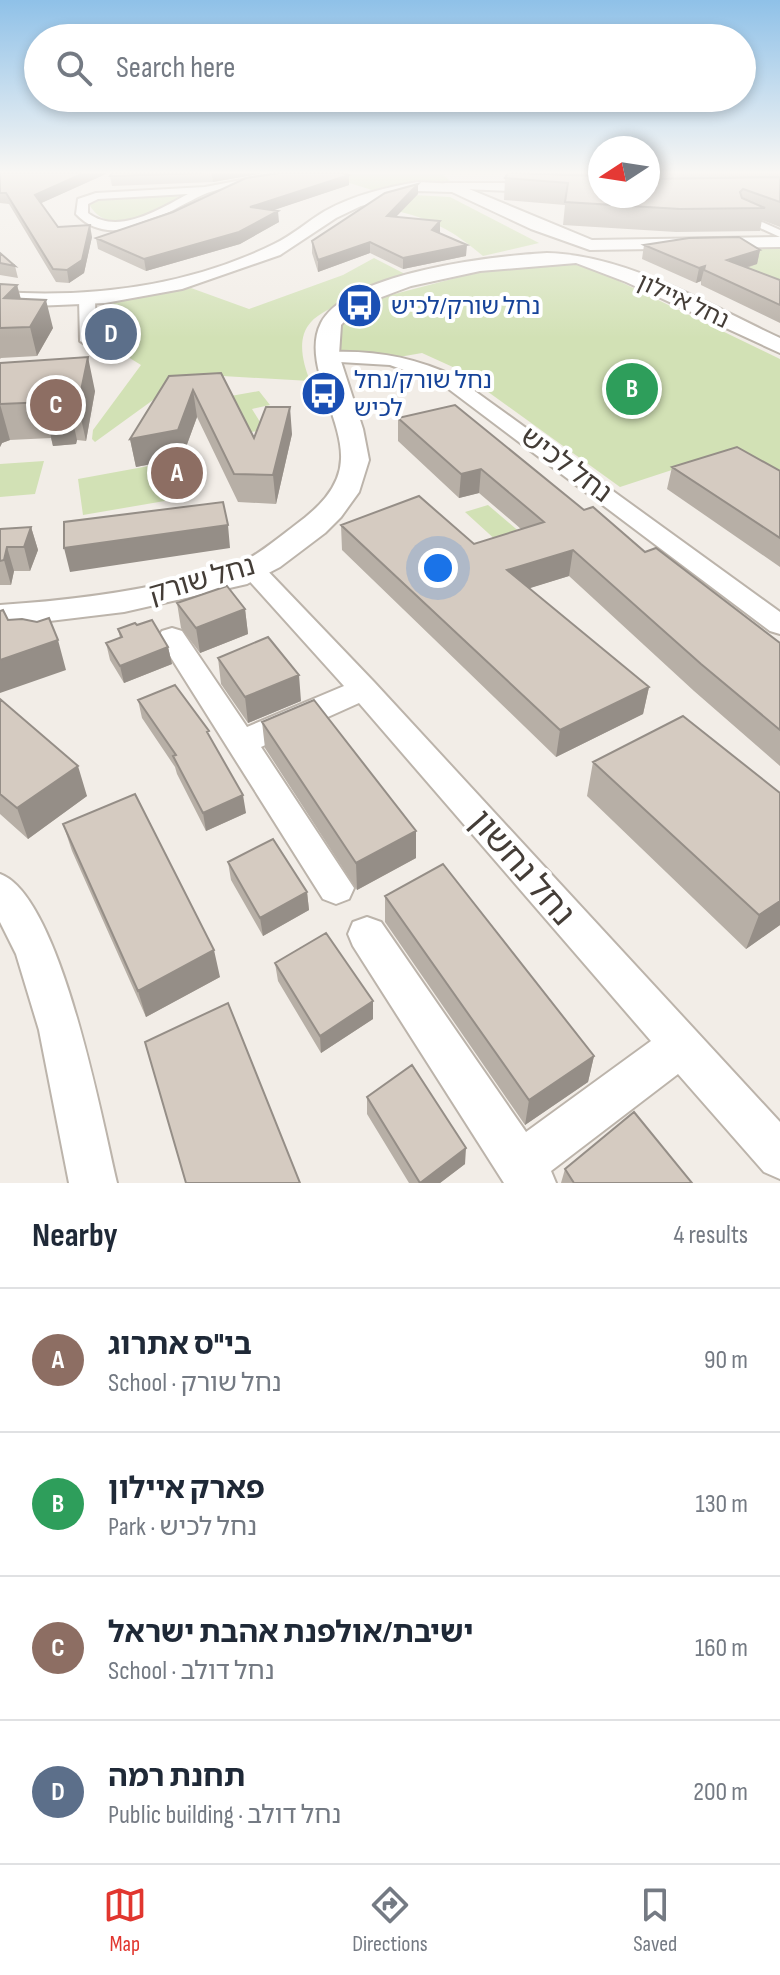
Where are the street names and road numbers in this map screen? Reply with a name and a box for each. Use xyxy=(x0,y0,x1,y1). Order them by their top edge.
street label: נחל איילון xyxy=(633,267,733,335)
street label: נחל לכיש xyxy=(514,420,618,510)
street label: נחל שורק xyxy=(145,549,259,611)
street label: נחל נחשון xyxy=(461,802,583,934)

